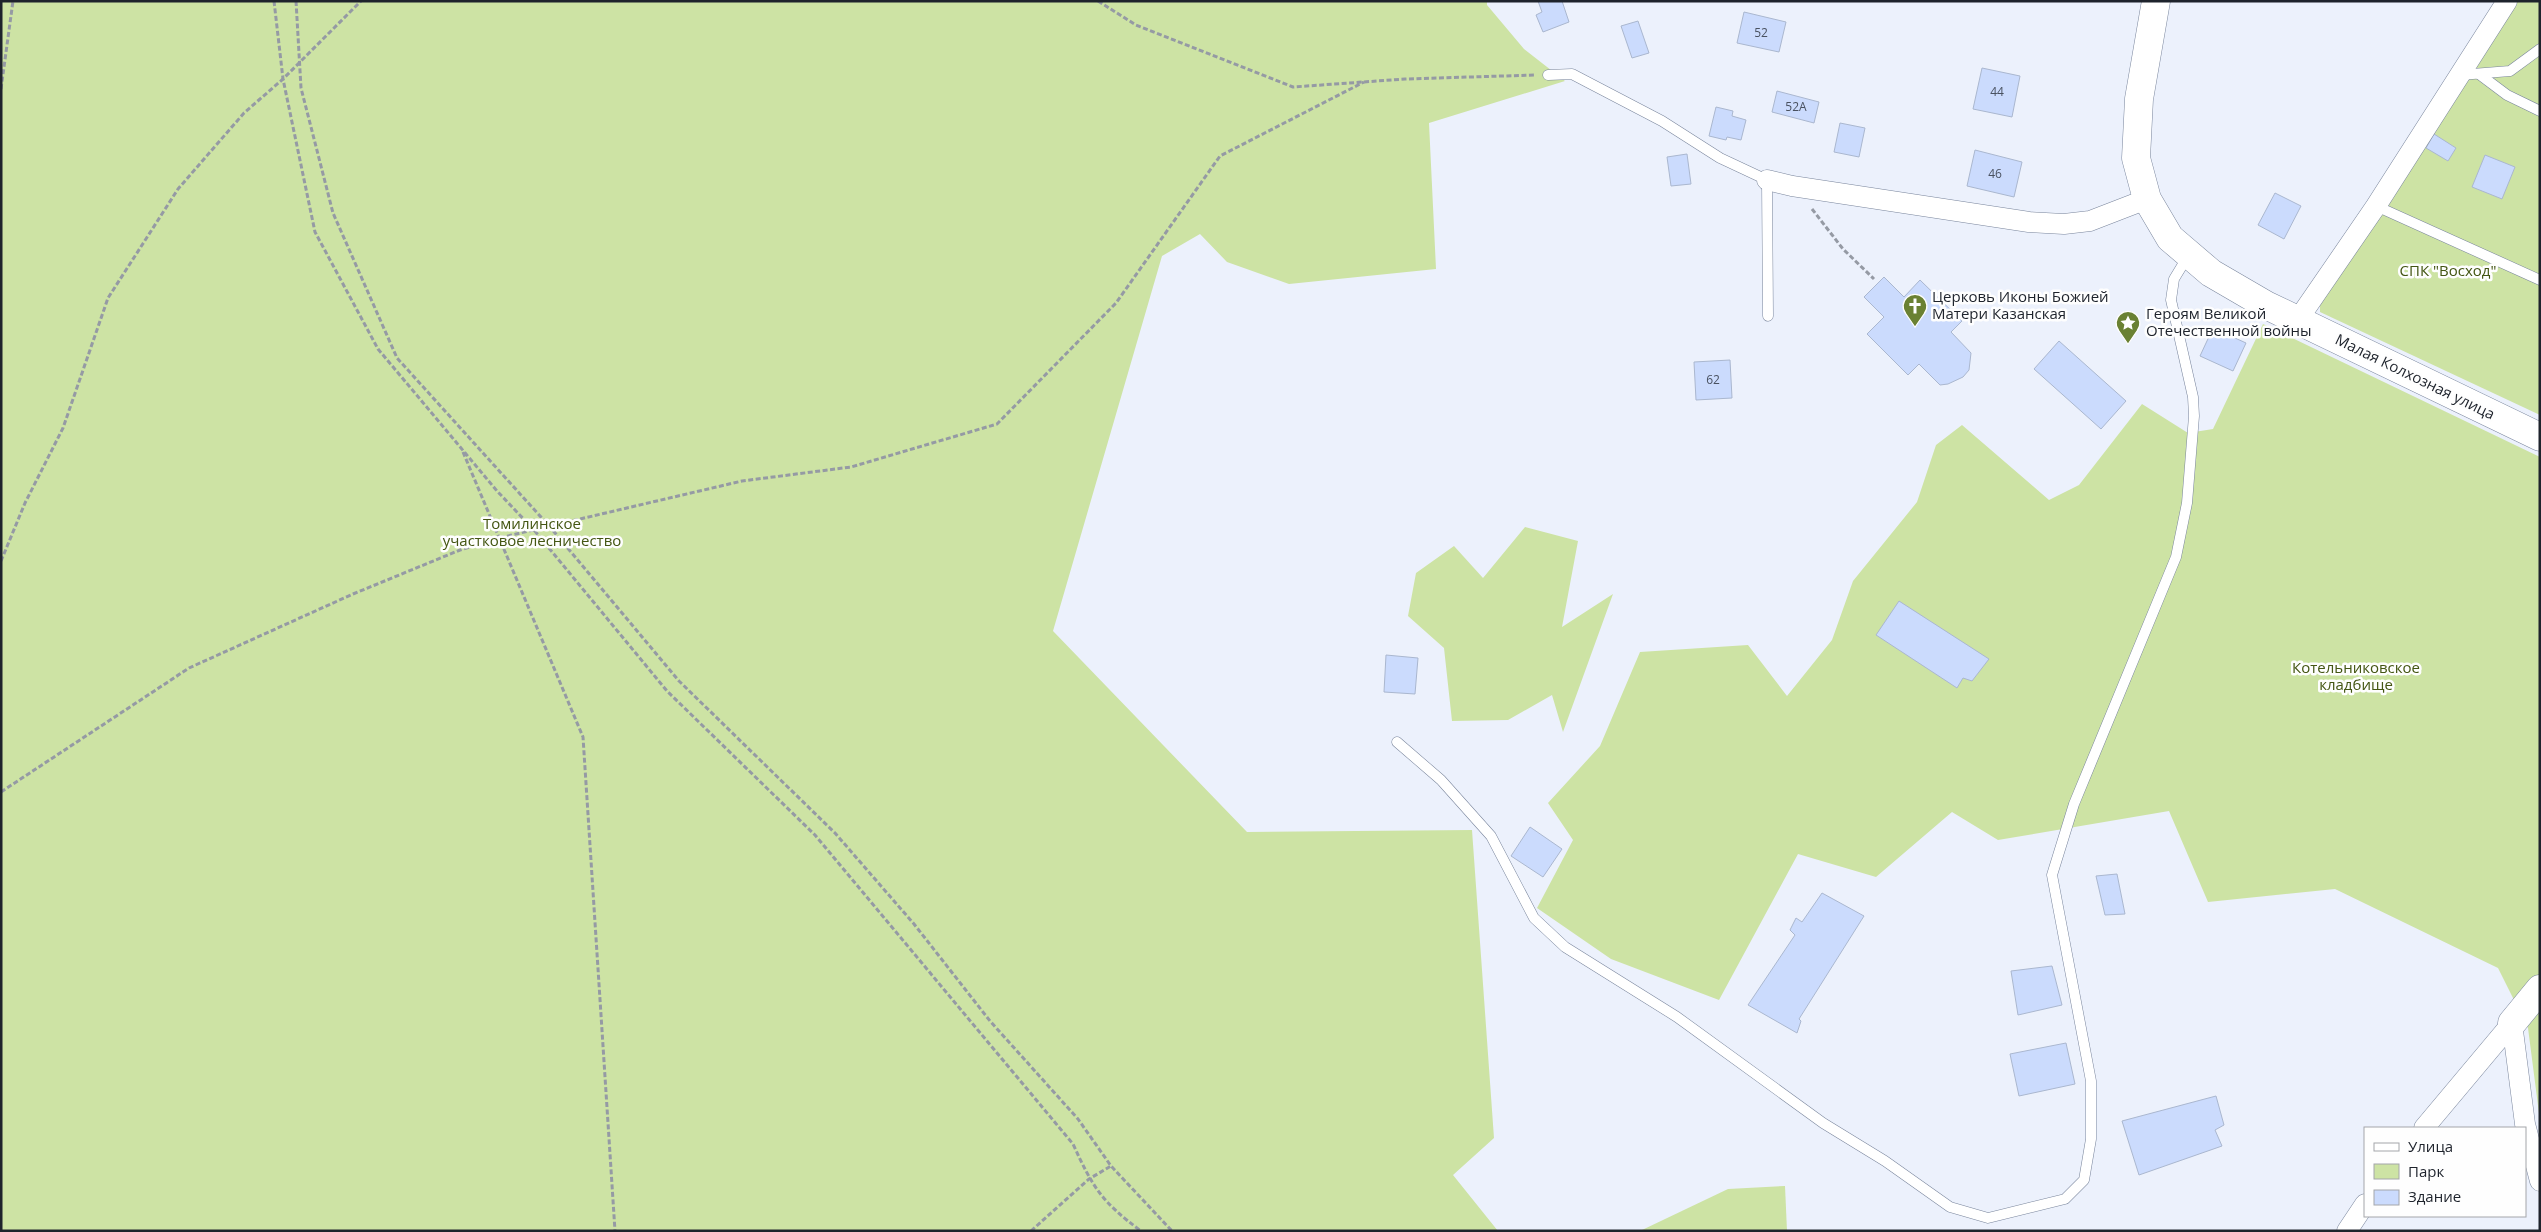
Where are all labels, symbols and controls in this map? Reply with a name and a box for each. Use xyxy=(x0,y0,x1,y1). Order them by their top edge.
house number: 52 xyxy=(1754,24,1768,41)
house number: 44 xyxy=(1990,83,2004,100)
house number: 52А xyxy=(1785,98,1807,115)
house number: 46 xyxy=(1988,165,2002,182)
park label: СПК "Восход" xyxy=(2400,260,2496,280)
place label: Церковь Иконы Божией Матери Казанская xyxy=(1932,286,2109,323)
church icon: Церковь Иконы Божией Матери Казанская xyxy=(1902,293,1928,327)
place label: Героям Великой Отечественной войны xyxy=(2146,303,2312,340)
place icon: Героям Великой Отечественной войны xyxy=(2115,310,2141,344)
street label: Малая Колхозная улица xyxy=(2332,329,2499,423)
house number: 62 xyxy=(1706,371,1720,388)
park label: Томилинское участковое лесничество xyxy=(443,513,621,550)
park label: Котельниковское кладбище xyxy=(2292,657,2420,694)
legend xyxy=(2364,1127,2526,1217)
text: Улица xyxy=(2408,1136,2453,1156)
text: Парк xyxy=(2408,1161,2444,1181)
text: Здание xyxy=(2408,1186,2461,1206)

